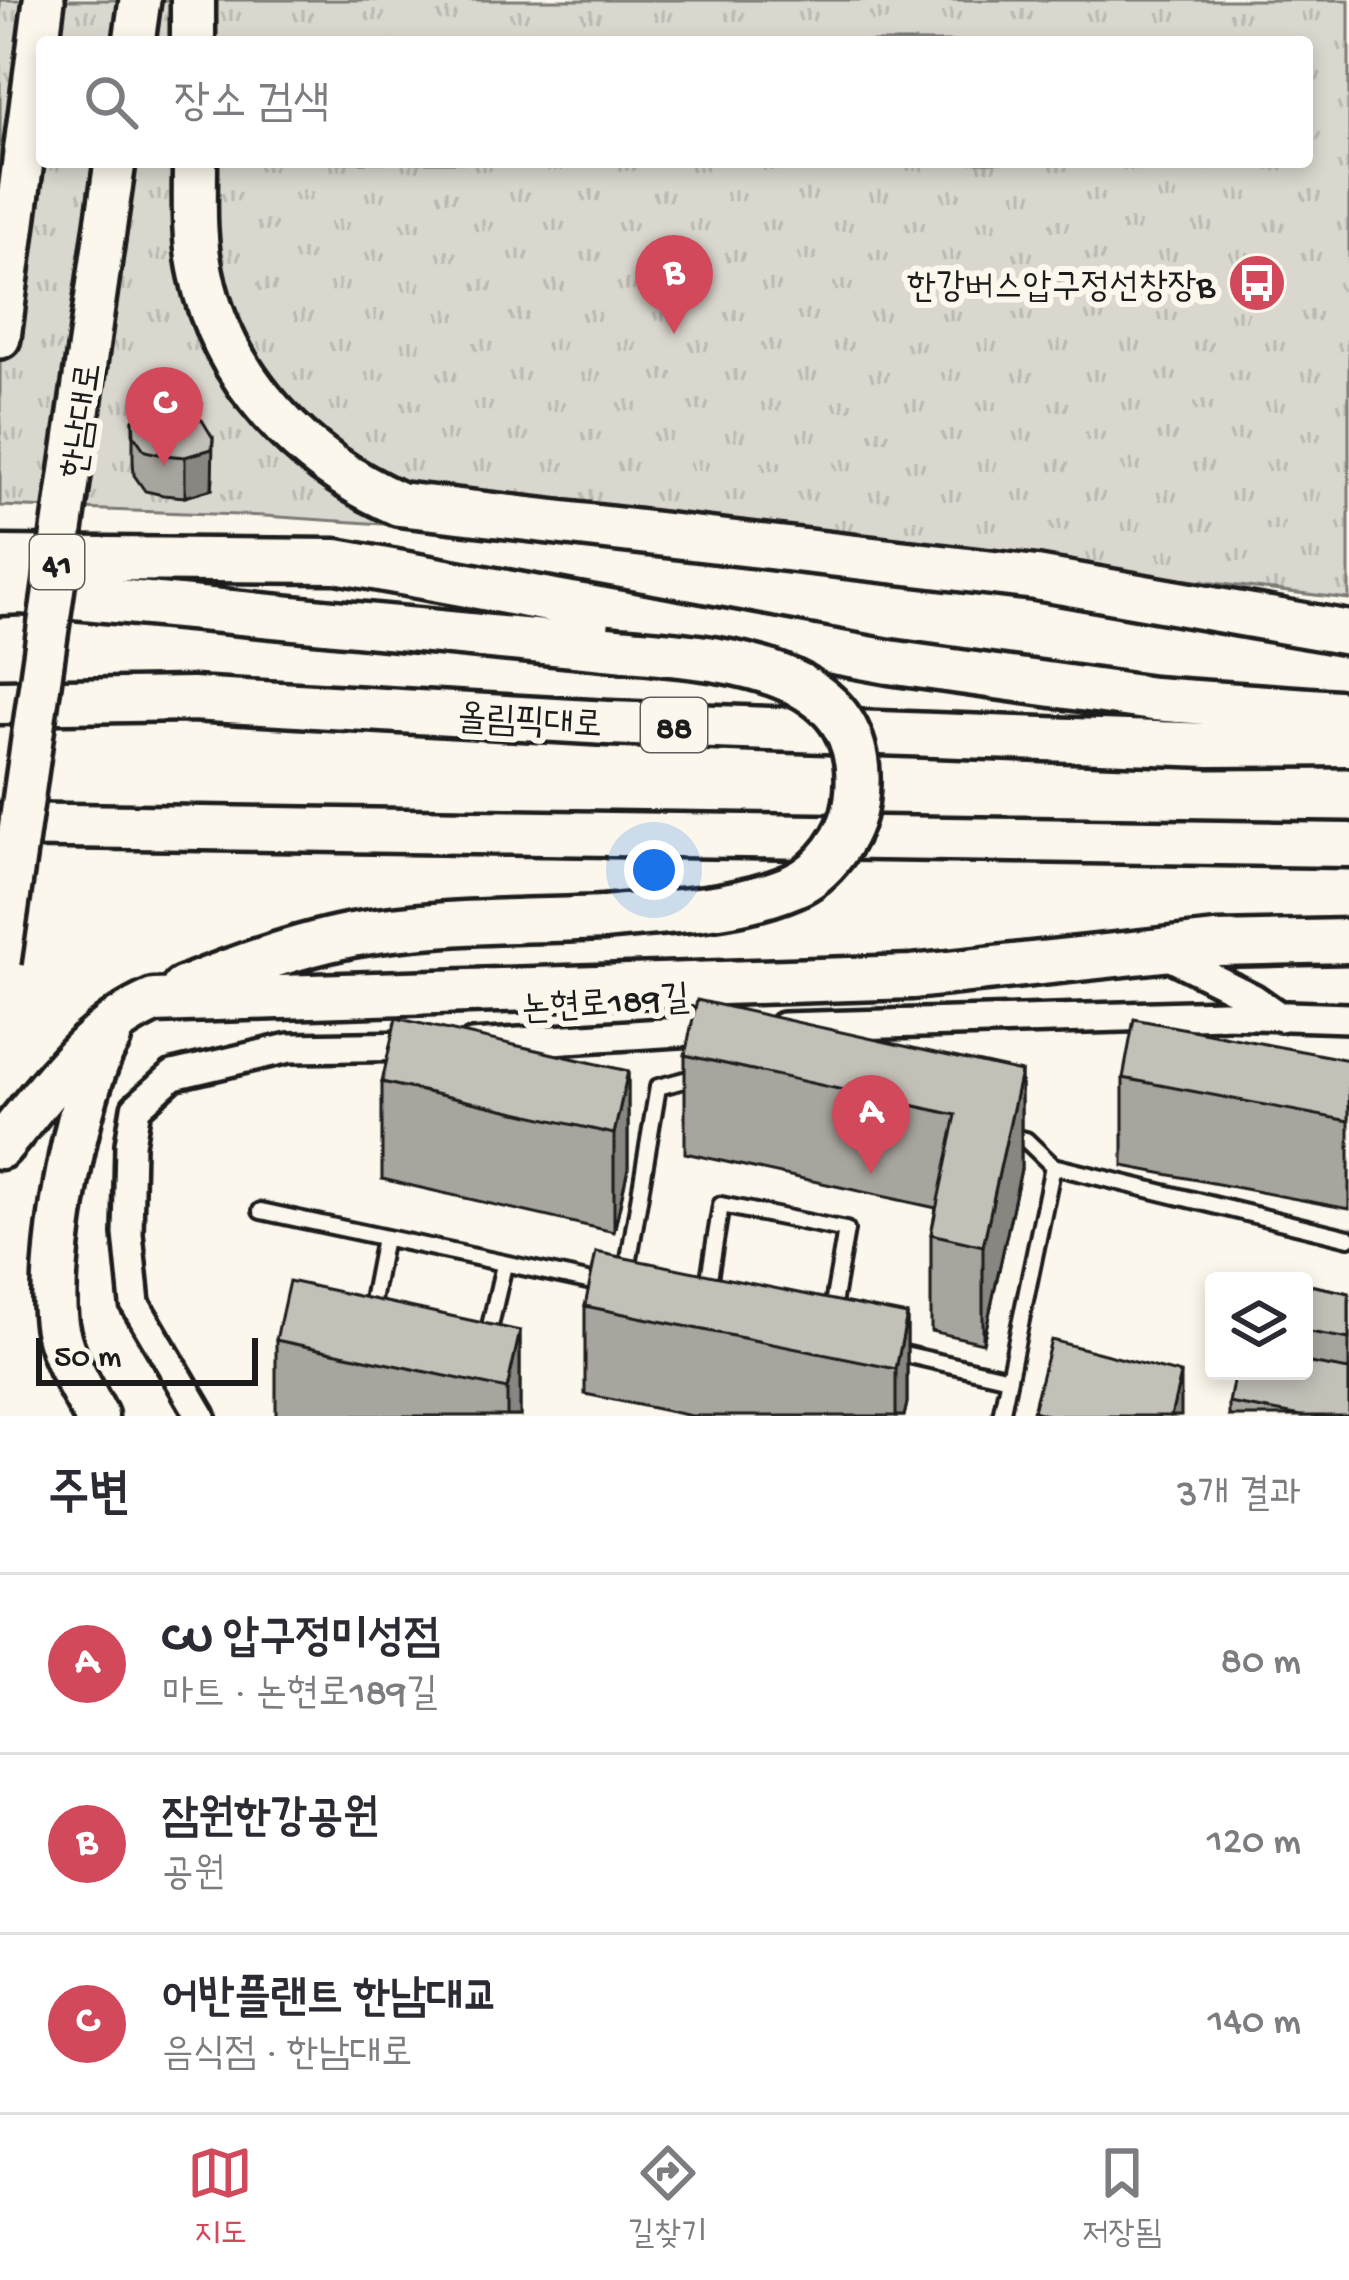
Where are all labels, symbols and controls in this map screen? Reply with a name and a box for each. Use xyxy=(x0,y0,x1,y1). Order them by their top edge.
search box xyxy=(36,36,1313,168)
icon: search xyxy=(78,69,144,135)
text: 장소 검색 xyxy=(174,79,330,132)
pin: B xyxy=(635,235,713,334)
bus stop icon: 한강버스압구정선창장B xyxy=(1226,252,1288,314)
place label: 한강버스압구정선창장B xyxy=(907,268,1217,311)
street label: 한남대로 xyxy=(55,361,114,481)
pin: C xyxy=(125,367,203,466)
road number: 41 xyxy=(30,535,84,589)
road number: 88 xyxy=(641,698,707,752)
street label: 올림픽대로 xyxy=(456,699,603,750)
your location xyxy=(624,840,684,900)
street label: 논현로189길 xyxy=(520,979,691,1034)
pin: A xyxy=(832,1075,910,1174)
map controls xyxy=(1205,1272,1313,1380)
button: layers xyxy=(1205,1272,1313,1380)
scale bar xyxy=(36,1332,258,1385)
text: 50 m xyxy=(54,1340,121,1378)
text: 주변 xyxy=(48,1468,130,1528)
text: 3개 결과 xyxy=(1177,1474,1301,1520)
text: CU 압구정미성점 xyxy=(162,1614,440,1667)
text: A xyxy=(75,1641,99,1687)
text: 80 m xyxy=(1221,1641,1301,1687)
text: 마트 · 논현로189길 xyxy=(162,1673,438,1719)
text: 잠원한강공원 xyxy=(162,1794,379,1847)
text: B xyxy=(77,1821,97,1867)
text: 120 m xyxy=(1207,1821,1301,1867)
text: 공원 xyxy=(162,1853,225,1899)
text: 어반플랜트 한남대교 xyxy=(162,1974,499,2027)
text: C xyxy=(76,2001,98,2047)
text: 140 m xyxy=(1208,2001,1301,2047)
text: 음식점 · 한남대로 xyxy=(162,2033,412,2079)
tab: 지도 xyxy=(187,2140,253,2255)
tab: 길찾기 xyxy=(628,2140,707,2255)
tab: 저장됨 xyxy=(1082,2140,1162,2255)

